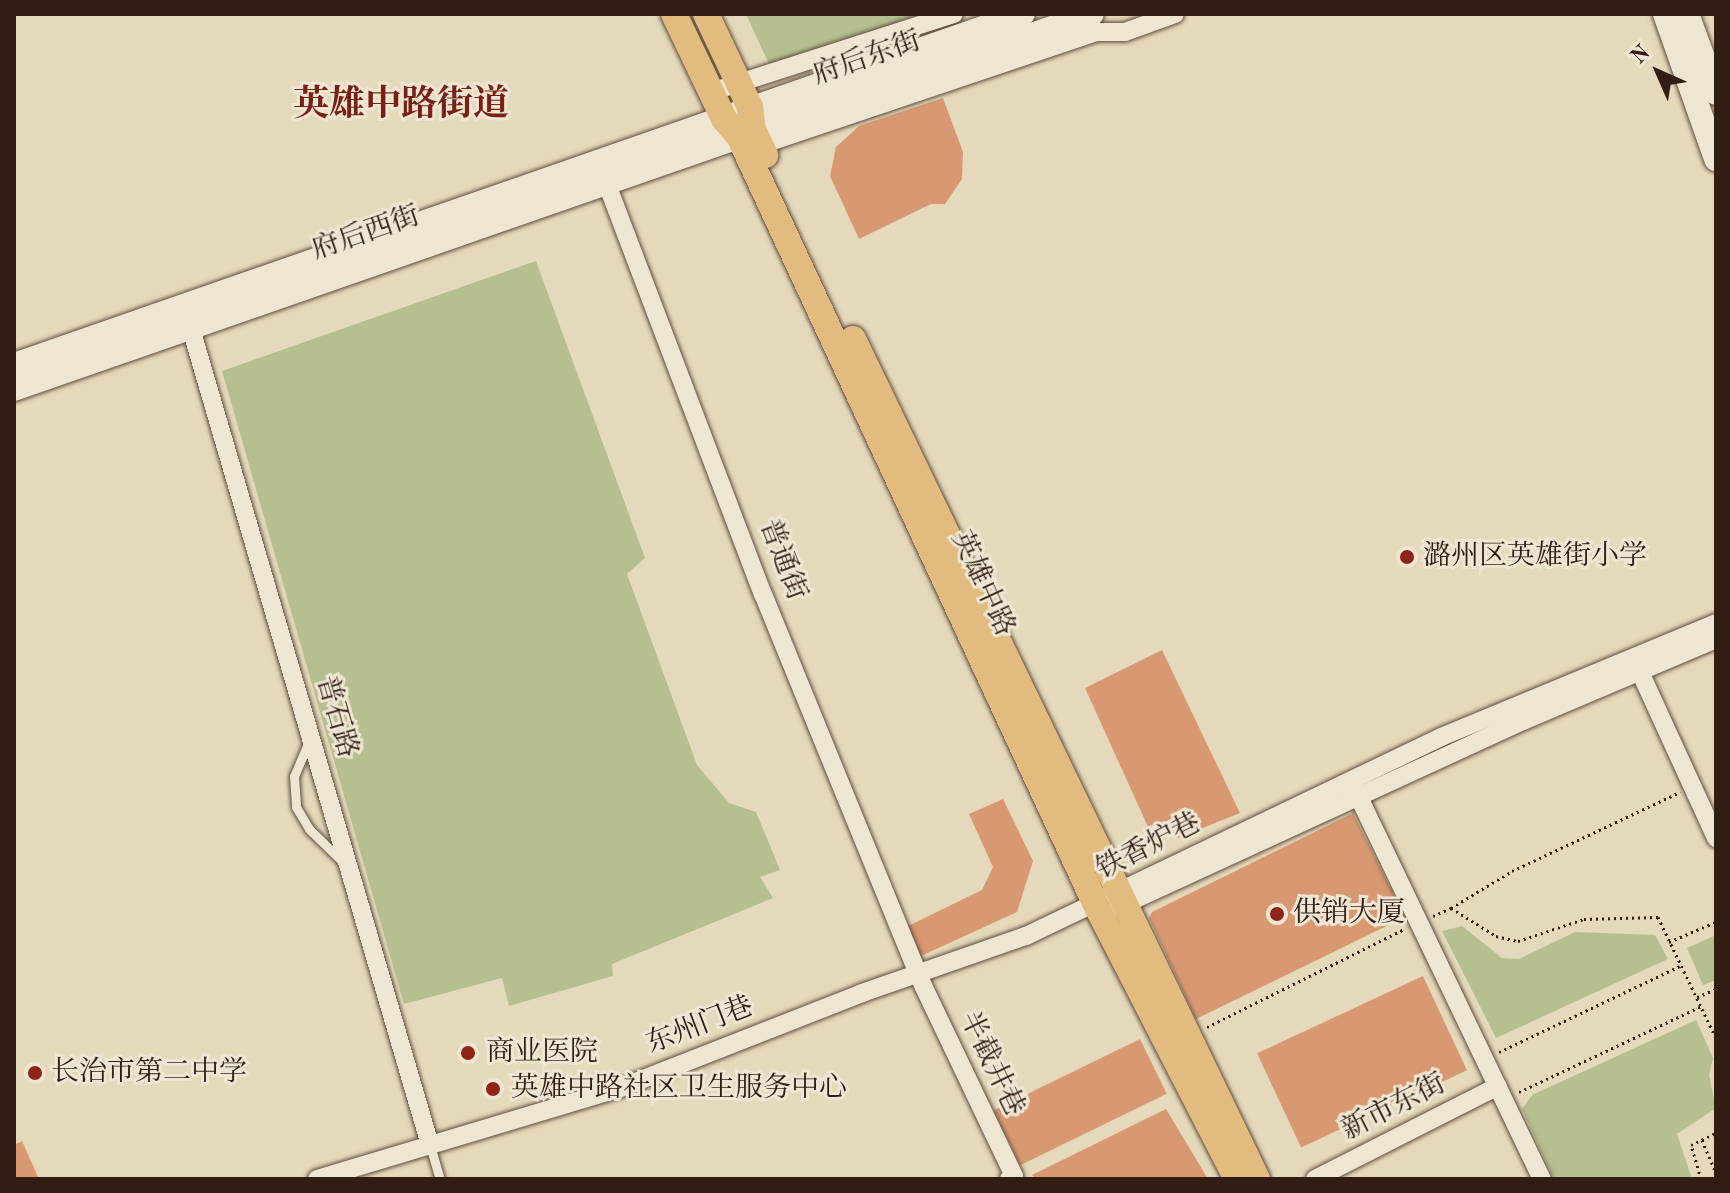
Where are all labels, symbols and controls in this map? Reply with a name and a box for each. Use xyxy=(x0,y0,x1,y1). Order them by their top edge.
street label: 府后东街 xyxy=(809,25,925,93)
north arrow xyxy=(1618,32,1698,112)
text: N xyxy=(1627,41,1655,69)
district label: 英雄中路街道 xyxy=(293,85,509,129)
street label: 府后西街 xyxy=(308,200,424,268)
street label: 普通街 xyxy=(751,515,813,605)
street label: 英雄中路 xyxy=(943,526,1021,642)
place label: 潞州区英雄街小学 xyxy=(1423,540,1647,574)
marker: 潞州区英雄街小学 xyxy=(1398,548,1416,566)
street label: 普石路 xyxy=(308,672,364,762)
street label: 铁香炉巷 xyxy=(1091,807,1207,887)
place label: 供销大厦 xyxy=(1293,897,1405,931)
marker: 供销大厦 xyxy=(1268,905,1286,923)
street label: 东州门巷 xyxy=(642,990,758,1062)
street label: 半截井巷 xyxy=(951,1006,1031,1122)
place label: 商业医院 xyxy=(486,1036,598,1070)
marker: 商业医院 xyxy=(457,1042,479,1064)
place label: 长治市第二中学 xyxy=(51,1056,247,1090)
marker: 长治市第二中学 xyxy=(26,1064,44,1082)
street label: 新市东街 xyxy=(1336,1068,1452,1148)
place label: 英雄中路社区卫生服务中心 xyxy=(511,1072,847,1106)
marker: 英雄中路社区卫生服务中心 xyxy=(482,1078,504,1100)

